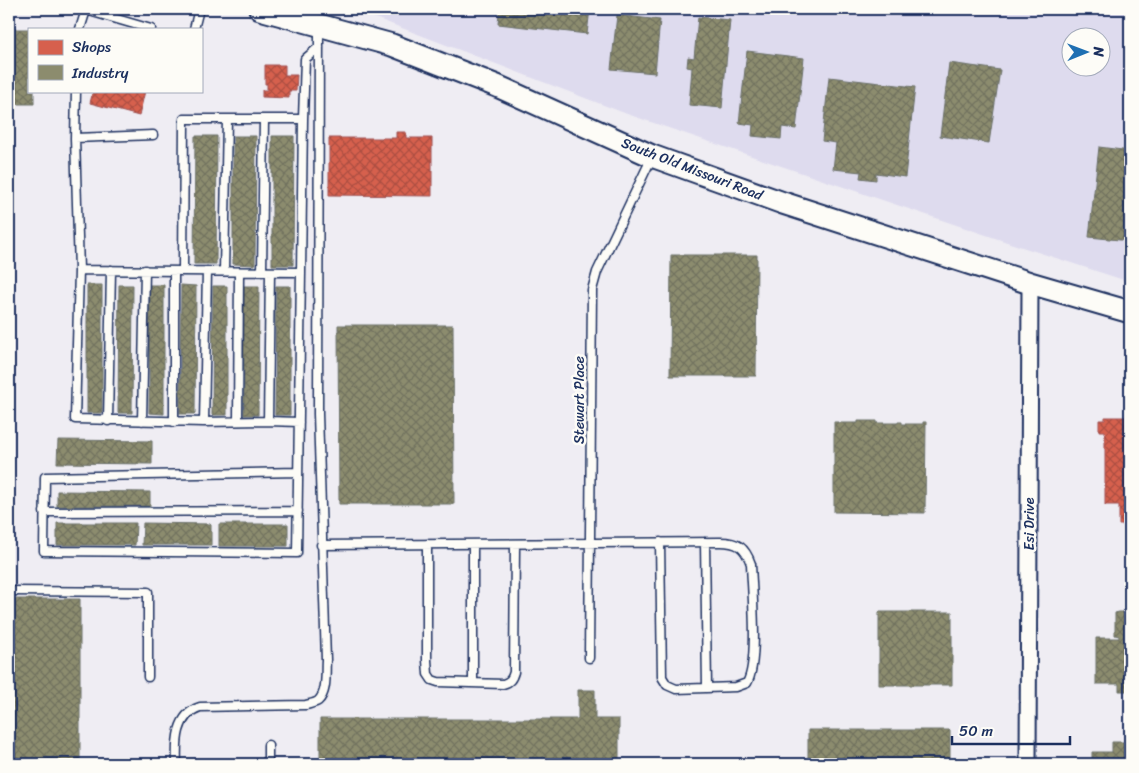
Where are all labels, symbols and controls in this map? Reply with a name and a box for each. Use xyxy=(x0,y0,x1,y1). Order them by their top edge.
legend xyxy=(28,28,202,92)
north arrow xyxy=(1062,28,1112,78)
text: Shops xyxy=(72,34,112,60)
text: N xyxy=(1086,46,1111,57)
text: Industry xyxy=(71,60,129,86)
street label: South Old Missouri Road xyxy=(618,130,768,208)
street label: Stewart Place xyxy=(567,356,592,444)
street label: Esi Drive xyxy=(1017,497,1042,550)
scale bar xyxy=(952,713,1069,745)
text: 50 m xyxy=(959,718,994,744)

